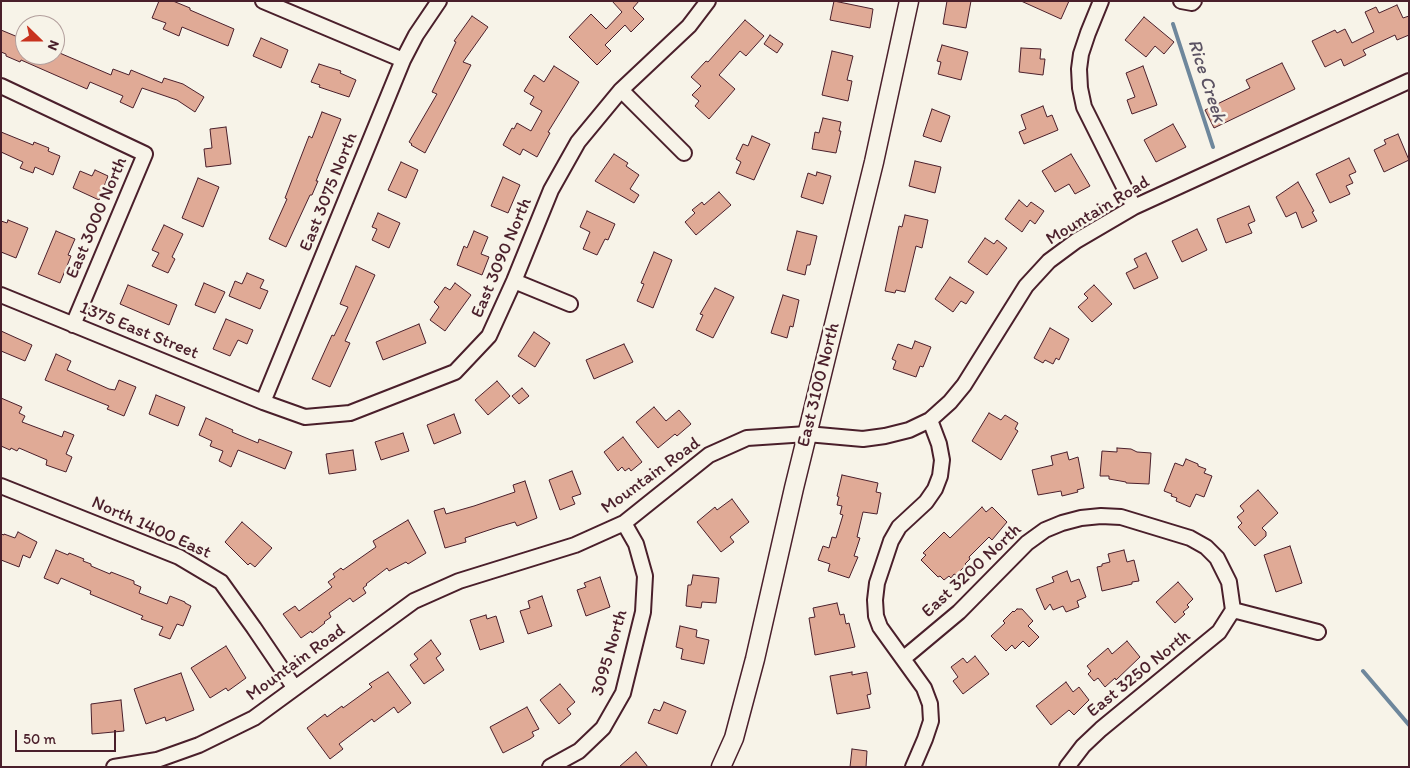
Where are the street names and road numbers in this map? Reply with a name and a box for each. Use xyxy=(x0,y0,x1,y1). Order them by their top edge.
street label: East 3075 North xyxy=(295,129,363,255)
street label: East 3000 North xyxy=(62,154,132,282)
street label: Mountain Road xyxy=(1042,172,1154,250)
street label: East 3090 North xyxy=(467,195,537,321)
street label: 1375 East Street xyxy=(76,297,202,365)
street label: East 3100 North xyxy=(793,321,845,449)
street label: Mountain Road xyxy=(597,433,705,519)
street label: North 1400 East xyxy=(88,492,214,564)
street label: East 3200 North xyxy=(918,519,1026,623)
street label: 3095 North xyxy=(587,607,633,699)
street label: Mountain Road xyxy=(242,620,350,706)
street label: East 3250 North xyxy=(1083,626,1195,722)

